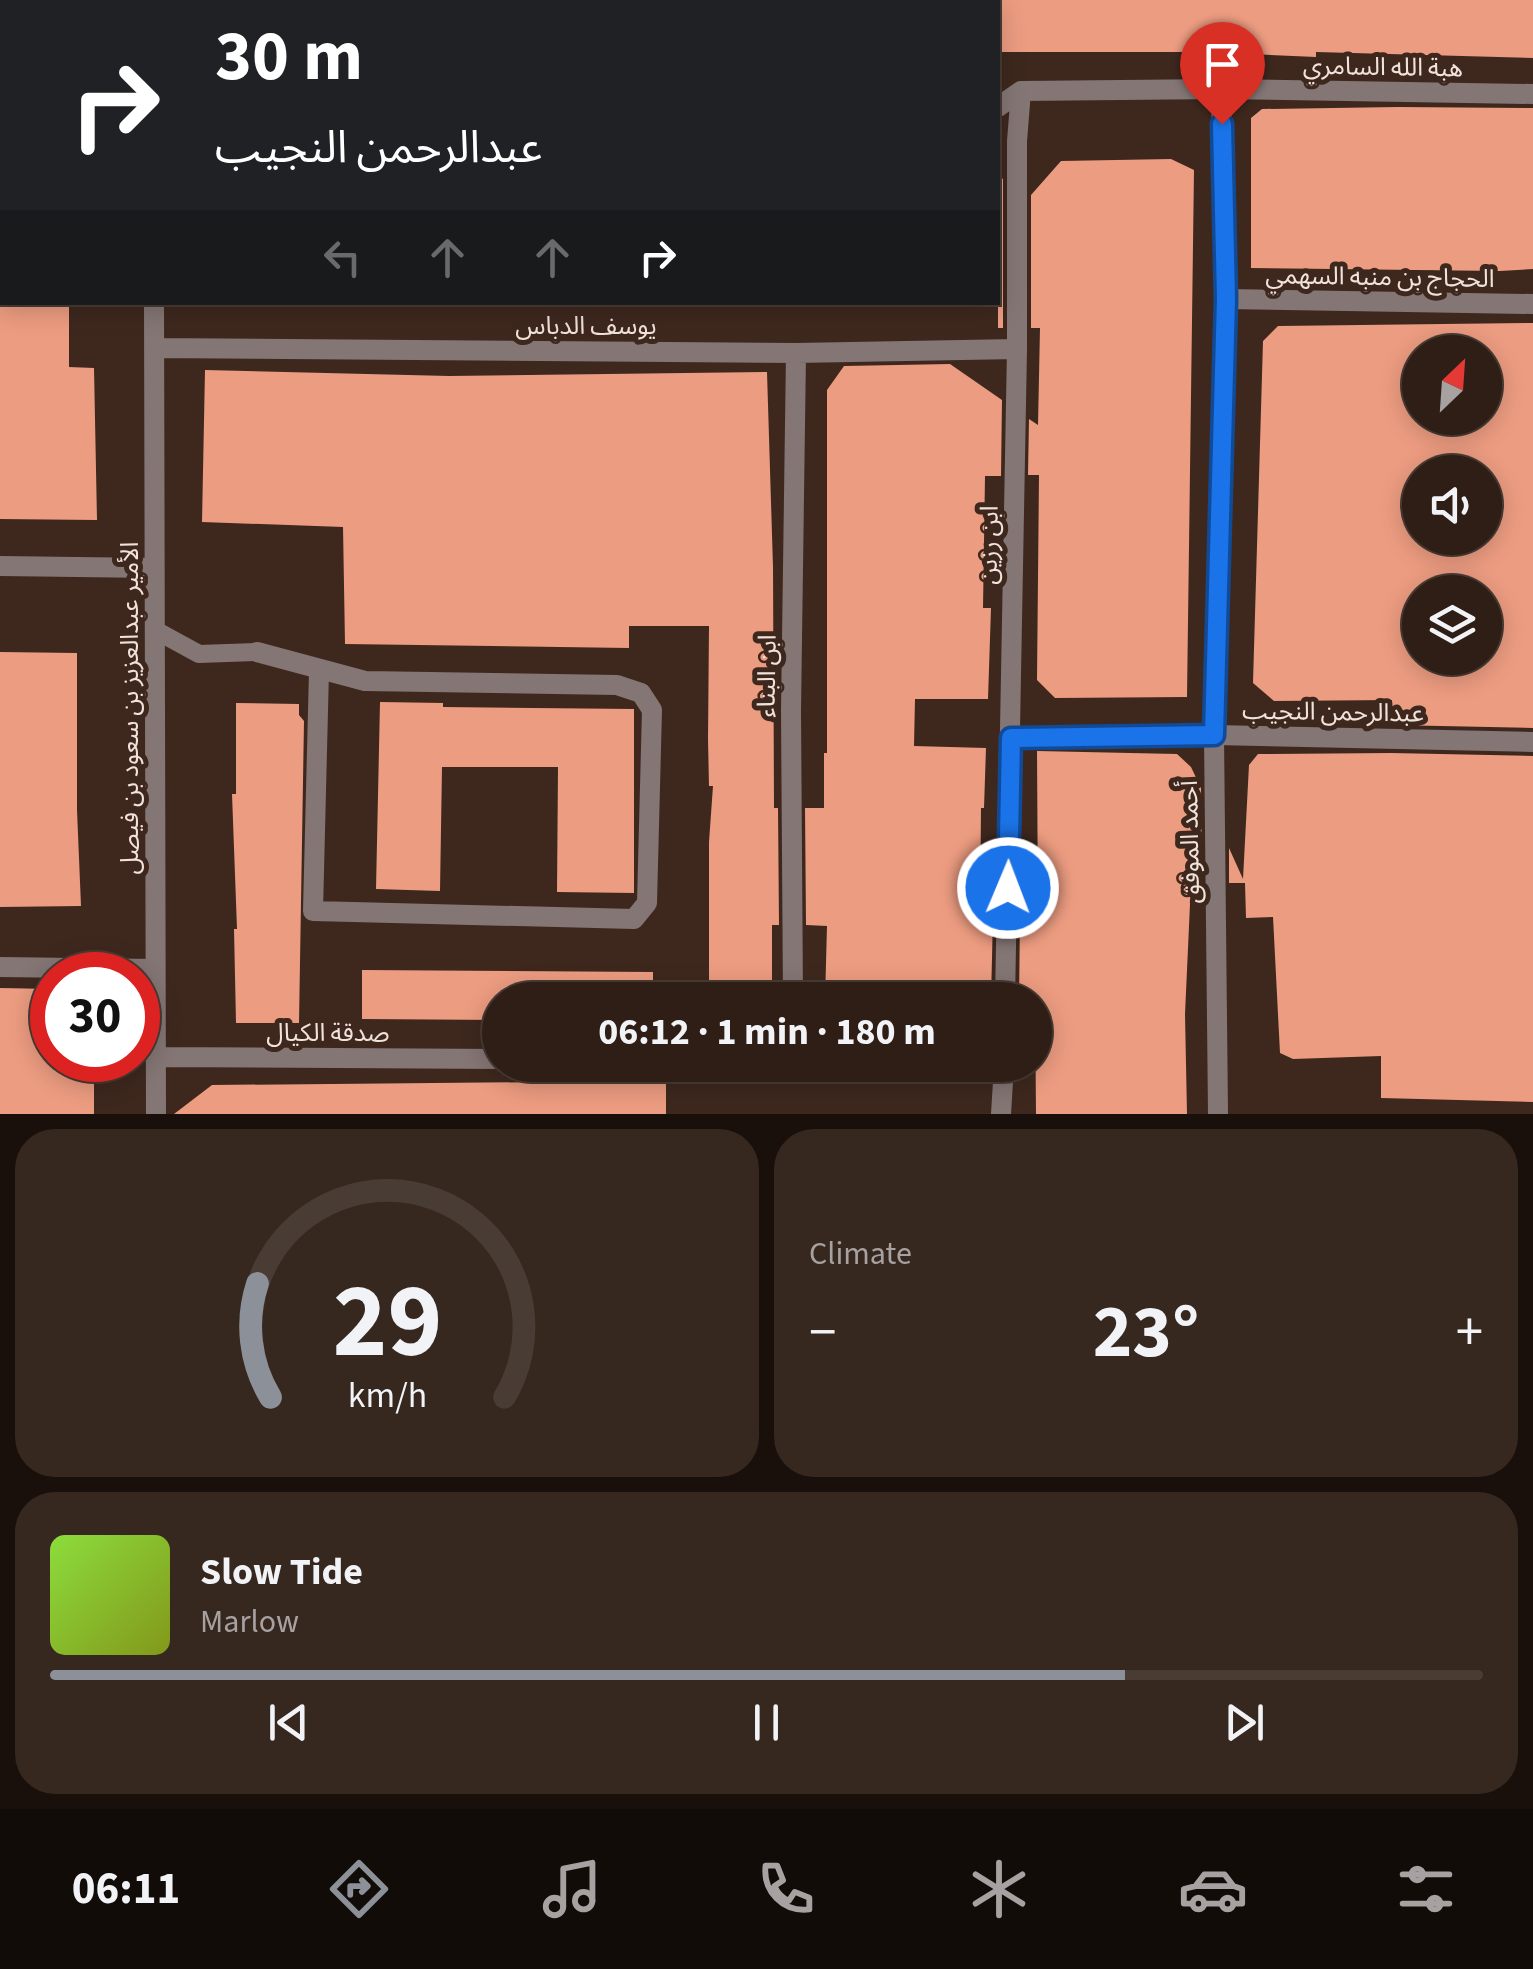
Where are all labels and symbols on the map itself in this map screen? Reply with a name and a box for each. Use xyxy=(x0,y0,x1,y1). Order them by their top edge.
pin xyxy=(1180,22,1265,125)
street label: هبة الله السامري xyxy=(1303,48,1463,87)
street label: الحجاج بن منبه السهمي xyxy=(1265,257,1495,298)
street label: يوسف الدباس xyxy=(515,308,657,344)
north arrow xyxy=(1402,335,1502,435)
street label: ابن رزين xyxy=(970,505,1008,585)
street label: الأمير عبدالعزيز بن سعود بن فيصل xyxy=(112,541,148,875)
street label: ابن البناء xyxy=(748,634,786,718)
street label: عبدالرحمن النجيب xyxy=(1242,692,1424,732)
street label: أحمد الموفق xyxy=(1171,780,1209,904)
position arrow xyxy=(956,836,1060,940)
speed limit sign: 30 xyxy=(30,952,160,1082)
street label: صدقة الكيال xyxy=(266,1015,390,1051)

